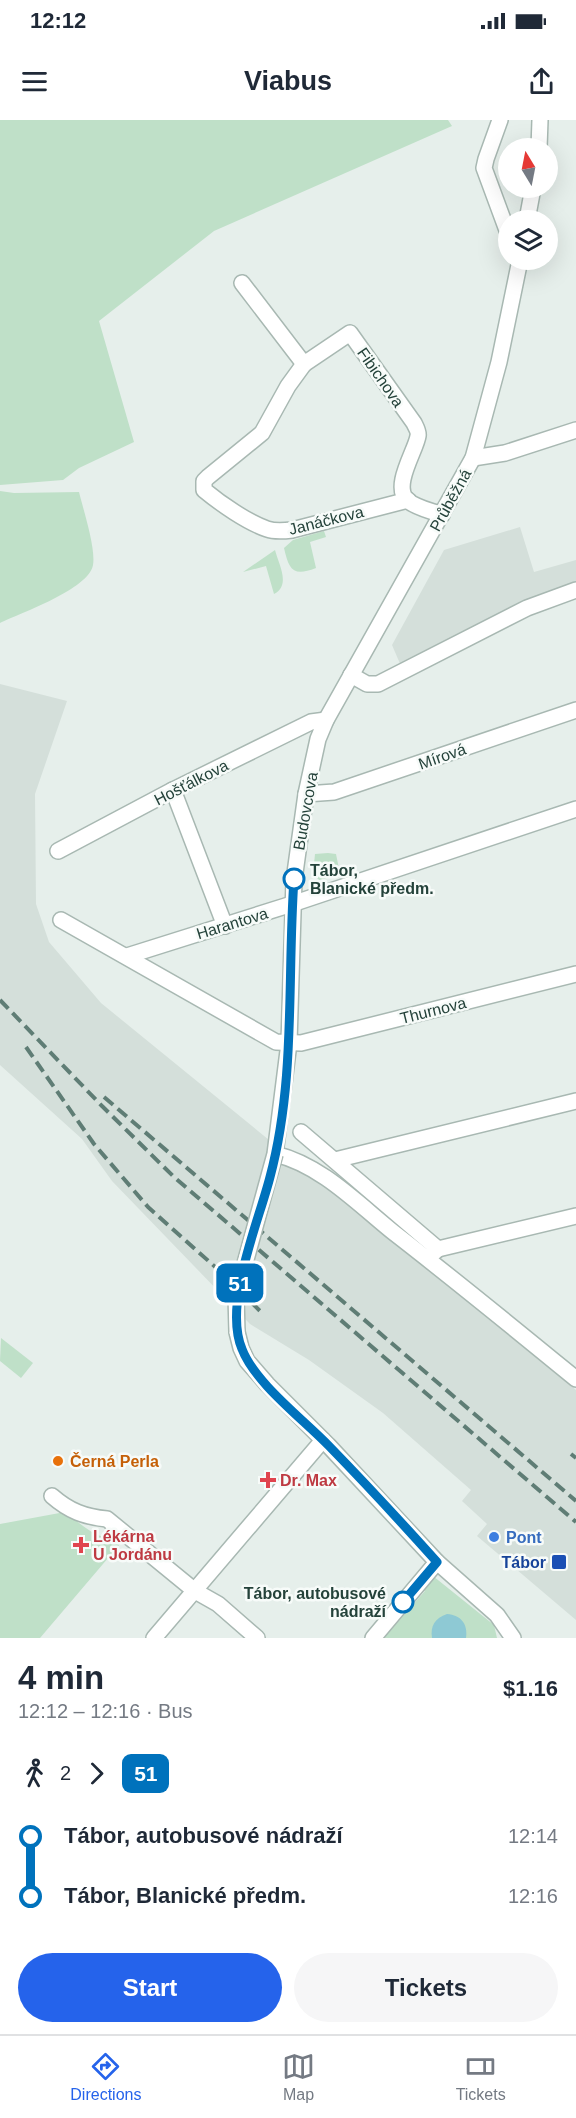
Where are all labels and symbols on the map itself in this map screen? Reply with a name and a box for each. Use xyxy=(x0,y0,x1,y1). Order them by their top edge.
north arrow xyxy=(498,138,558,198)
street label: Fibichova xyxy=(354,344,407,410)
street label: Průběžná xyxy=(426,466,475,534)
street label: Janáčkova xyxy=(287,503,365,538)
street label: Mírová xyxy=(416,740,468,772)
street label: Hošťálkova xyxy=(151,757,231,808)
street label: Budovcova xyxy=(290,771,321,852)
place label: Tábor, Blanické předm. xyxy=(310,862,434,897)
marker: Tábor, Blanické předm. xyxy=(283,868,305,890)
street label: Harantova xyxy=(194,905,270,942)
street label: Thurnova xyxy=(398,994,468,1027)
line badge: 51 xyxy=(213,1264,267,1302)
place label: Černá Perla xyxy=(70,1452,159,1470)
marker: Černá Perla xyxy=(51,1454,65,1468)
place label: Dr. Max xyxy=(280,1472,337,1489)
marker: Dr. Max xyxy=(261,1473,275,1487)
place label: Lékárna U Jordánu xyxy=(93,1528,172,1563)
place label: Pont xyxy=(506,1529,542,1546)
marker: Pont xyxy=(487,1530,501,1544)
marker: Lékárna U Jordánu xyxy=(74,1538,88,1552)
marker: Tábor xyxy=(550,1553,568,1571)
place label: Tábor xyxy=(502,1554,546,1571)
place label: Tábor, autobusové nádraží xyxy=(244,1585,387,1620)
marker: Tábor, autobusové nádraží xyxy=(392,1591,414,1613)

